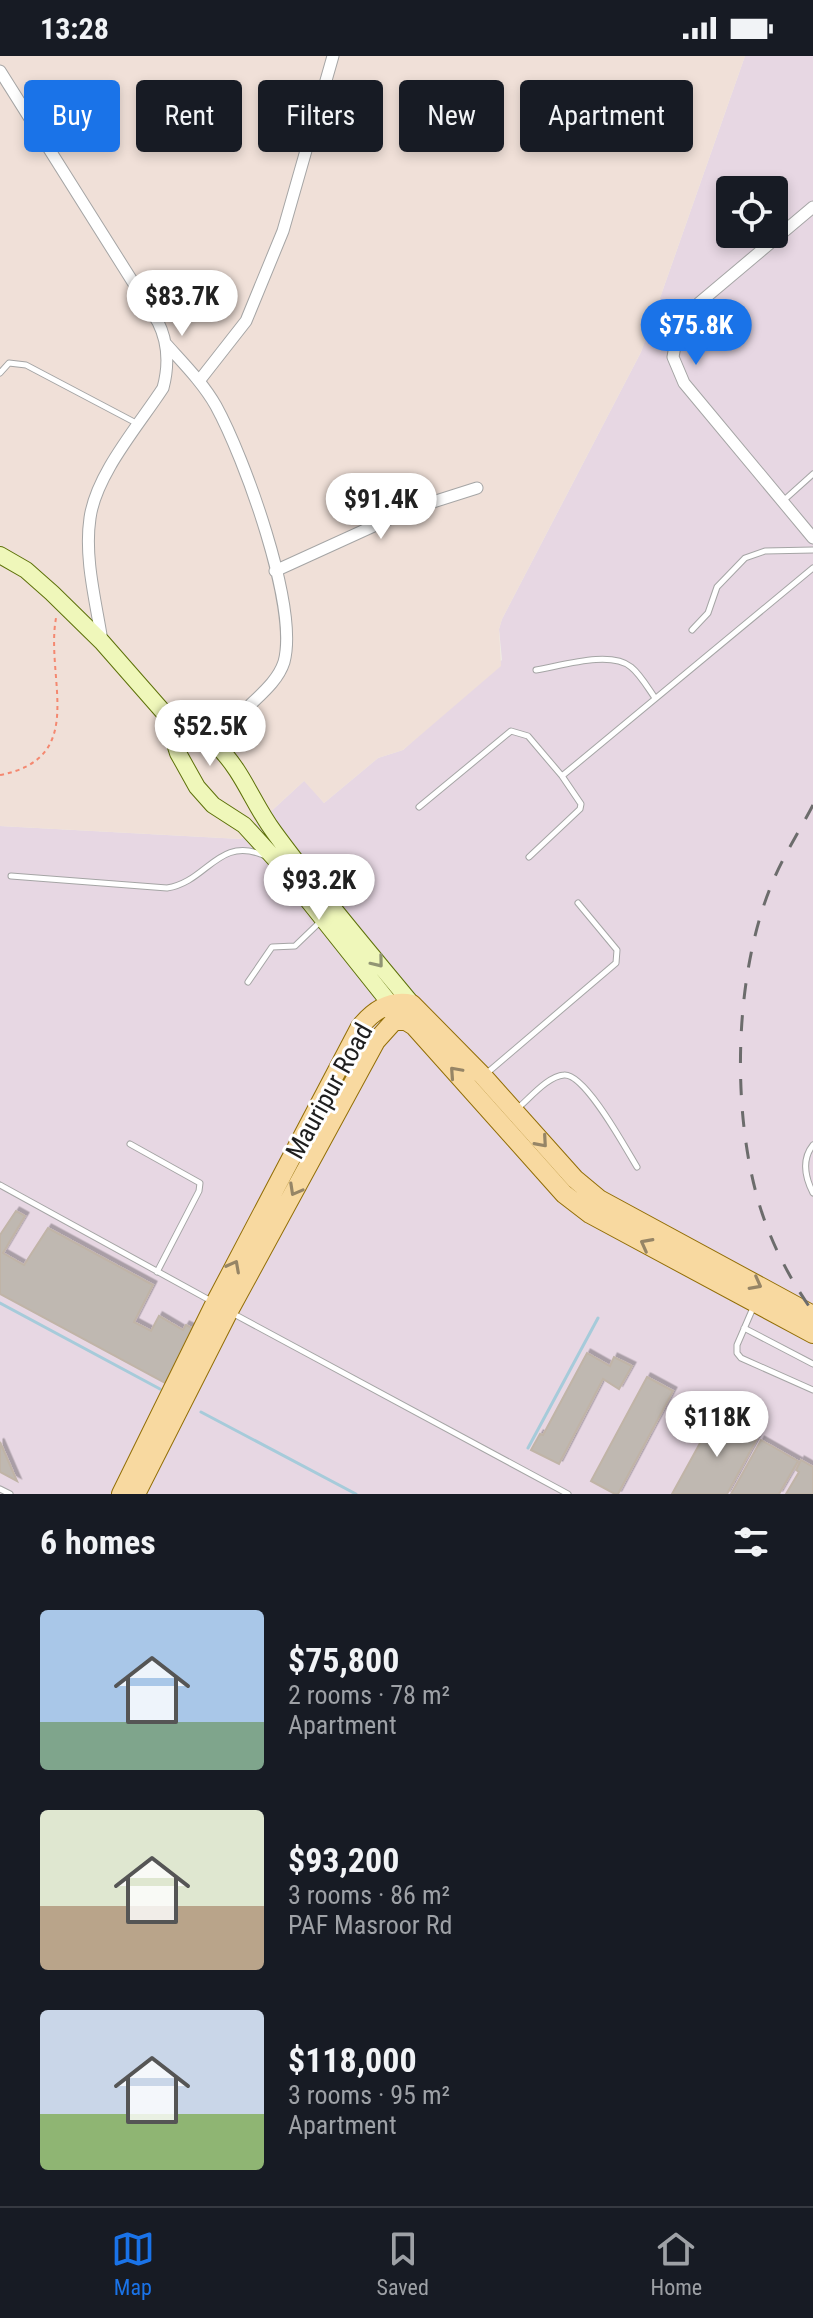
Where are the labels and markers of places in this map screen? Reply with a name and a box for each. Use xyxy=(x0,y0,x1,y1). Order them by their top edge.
pin: $83.7K xyxy=(117,270,247,338)
pin: $75.8K xyxy=(631,299,761,367)
pin: $91.4K xyxy=(316,473,446,541)
pin: $52.5K xyxy=(145,700,275,768)
pin: $93.2K xyxy=(254,854,384,922)
pin: $118K xyxy=(661,1391,773,1459)

